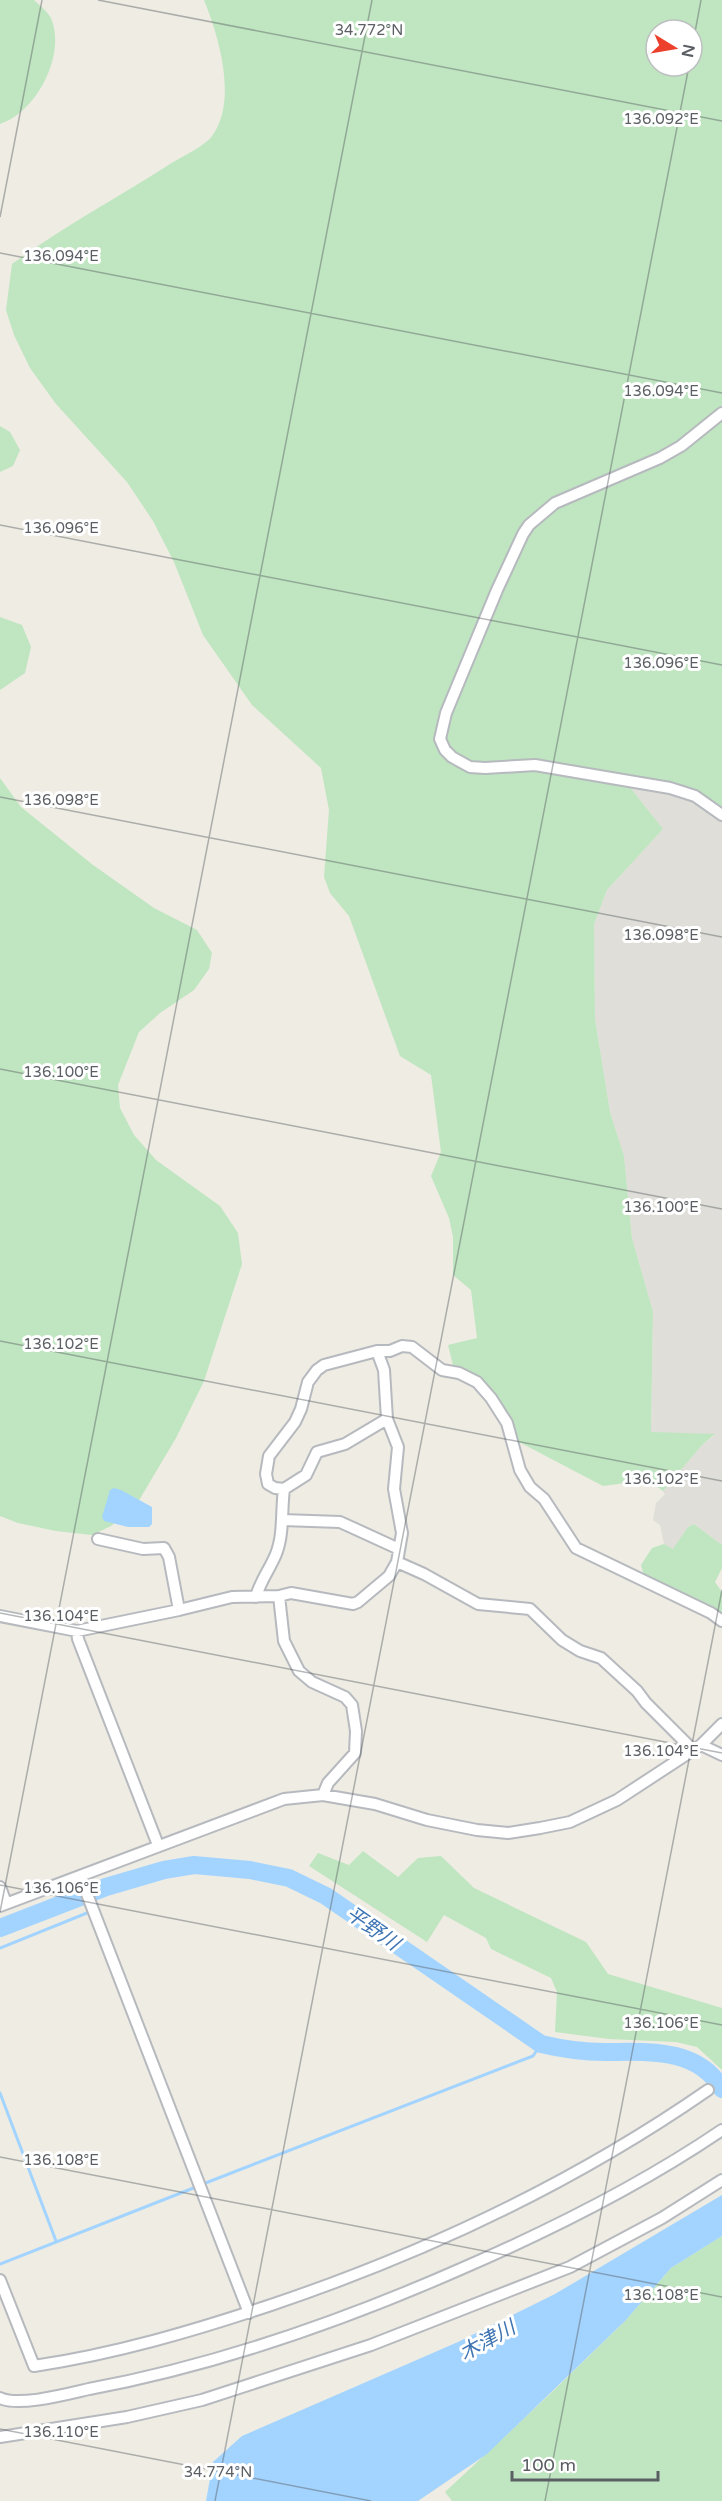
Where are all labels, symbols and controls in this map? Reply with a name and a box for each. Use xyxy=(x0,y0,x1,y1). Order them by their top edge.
north arrow xyxy=(644,18,704,78)
text: 34.772°N xyxy=(335,21,403,39)
text: N xyxy=(677,42,699,59)
text: 136.092°E xyxy=(623,110,699,128)
text: 136.094°E xyxy=(23,247,99,265)
text: 136.094°E xyxy=(623,382,699,400)
text: 136.096°E xyxy=(23,519,99,537)
text: 136.096°E xyxy=(623,654,699,672)
text: 136.098°E xyxy=(23,791,99,809)
text: 136.098°E xyxy=(623,926,699,944)
text: 136.100°E xyxy=(23,1063,99,1081)
text: 136.100°E xyxy=(623,1198,699,1216)
text: 136.102°E xyxy=(23,1335,99,1353)
text: 136.102°E xyxy=(623,1470,699,1488)
text: 136.104°E xyxy=(23,1607,99,1625)
text: 136.104°E xyxy=(623,1742,699,1760)
text: 136.106°E xyxy=(23,1879,99,1897)
water label: 平野川 xyxy=(341,1902,406,1957)
text: 136.106°E xyxy=(623,2014,699,2032)
text: 136.108°E xyxy=(23,2151,99,2169)
text: 136.108°E xyxy=(623,2286,699,2304)
water label: 木津川 xyxy=(455,2315,521,2366)
text: 136.110°E xyxy=(23,2423,99,2441)
scale bar xyxy=(512,2444,658,2482)
text: 100 m xyxy=(521,2454,576,2476)
text: 34.774°N xyxy=(184,2463,252,2481)

